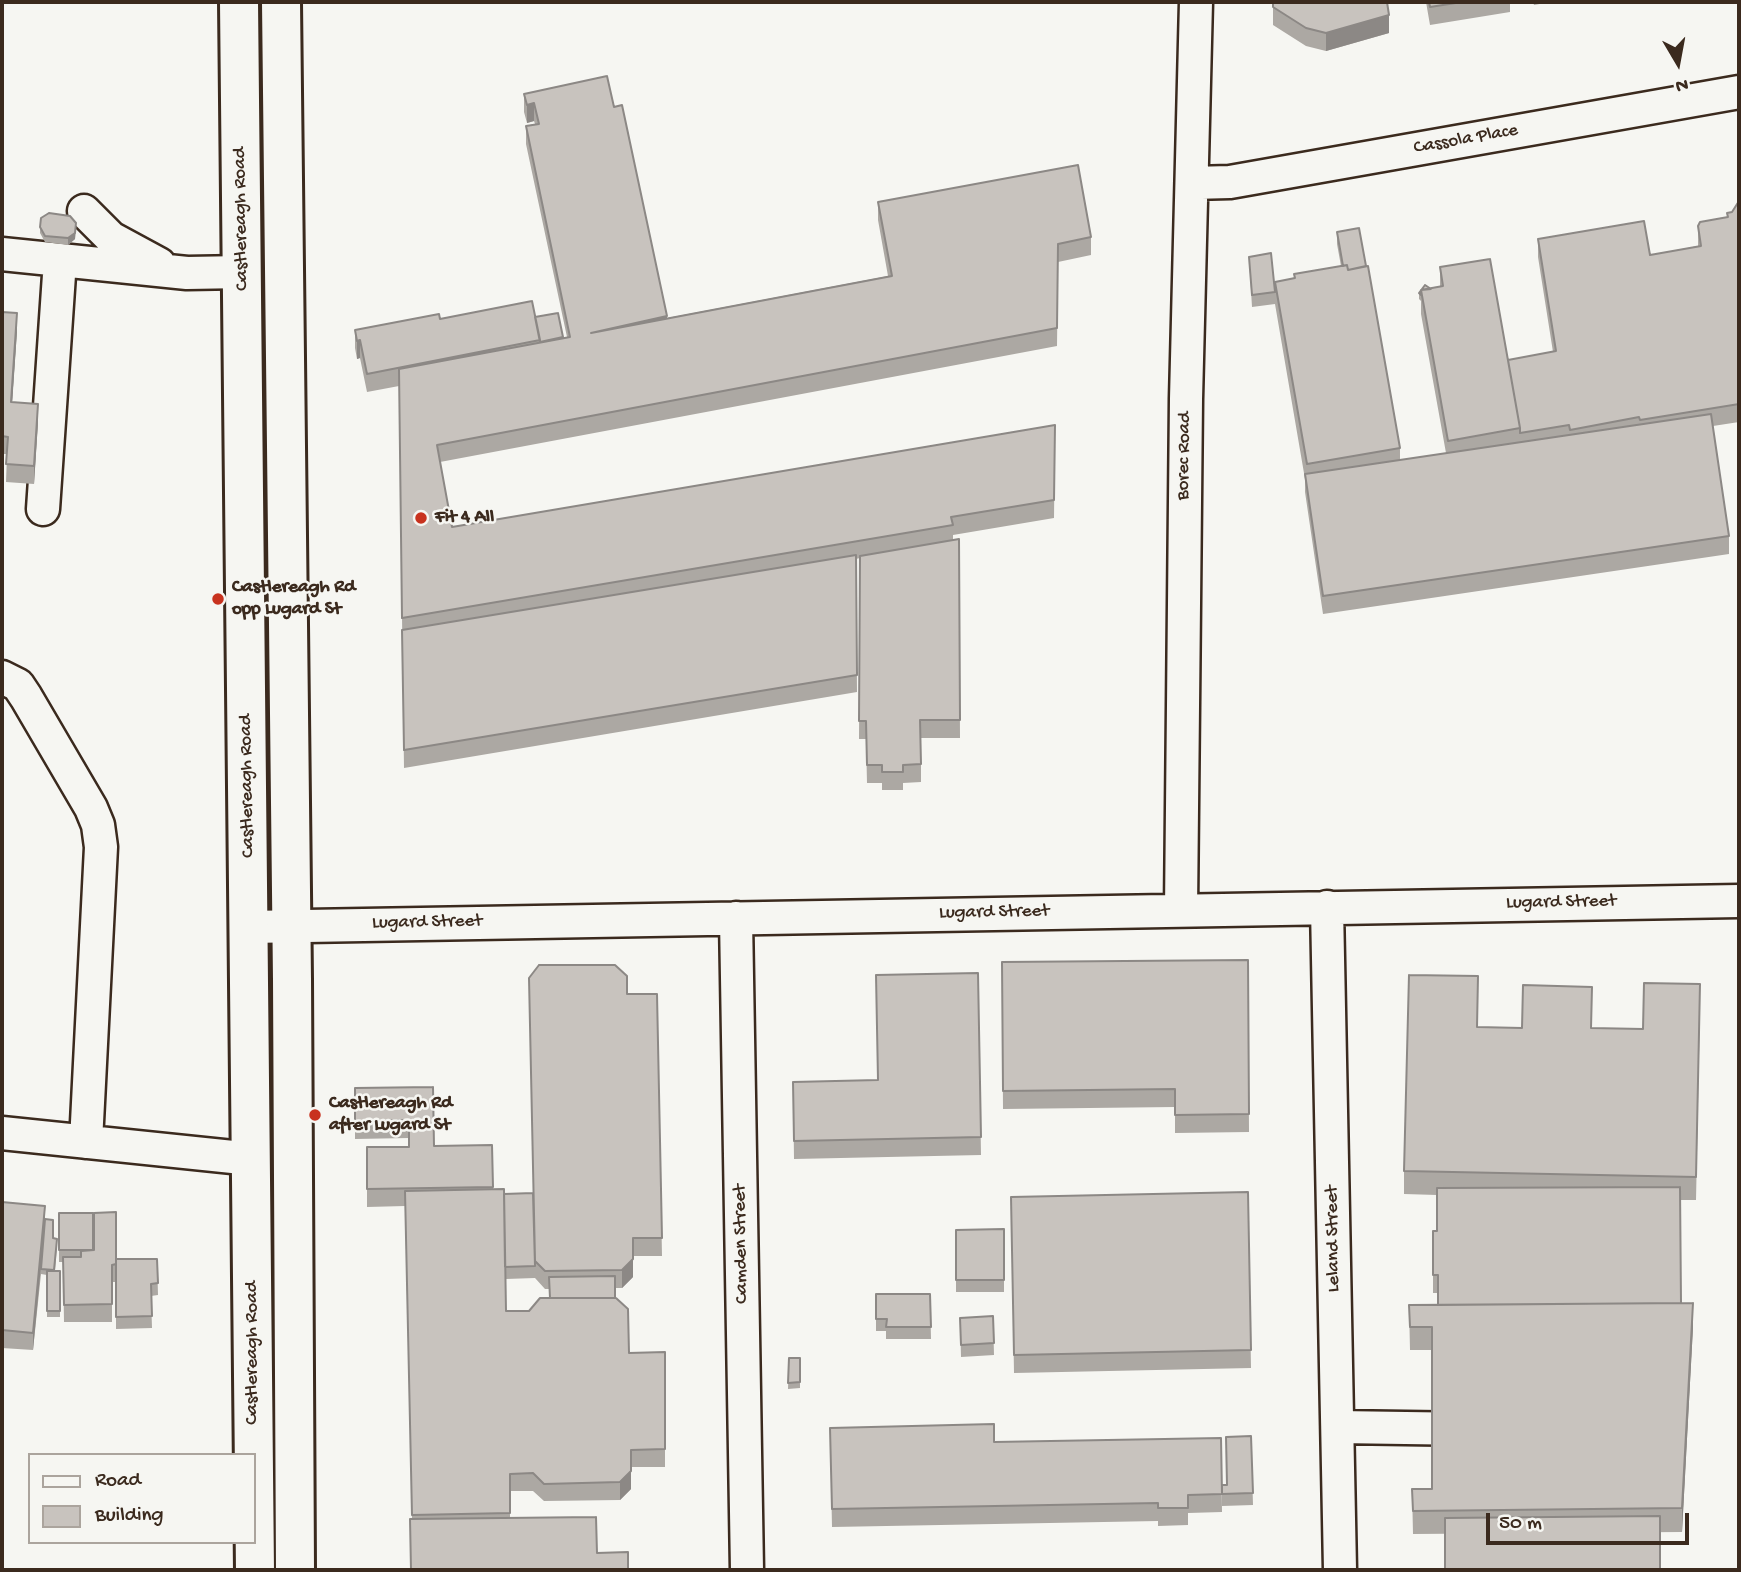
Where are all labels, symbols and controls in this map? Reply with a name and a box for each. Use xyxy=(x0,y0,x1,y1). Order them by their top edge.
north arrow xyxy=(1643,28,1713,98)
text: N xyxy=(1674,72,1690,97)
street label: Cassola Place xyxy=(1412,120,1520,160)
street label: Castlereagh Road xyxy=(229,147,255,291)
street label: Borec Road xyxy=(1173,412,1197,500)
place label: Fit 4 All xyxy=(435,507,494,529)
marker: Fit 4 All xyxy=(413,510,429,526)
place label: Castlereagh Rd opp Lugard St xyxy=(232,577,355,621)
marker: Castlereagh Rd opp Lugard St xyxy=(210,591,226,607)
street label: Castlereagh Road xyxy=(235,714,261,858)
street label: Lugard Street xyxy=(1506,891,1616,915)
street label: Lugard Street xyxy=(939,901,1049,925)
street label: Lugard Street xyxy=(372,911,482,935)
place label: Castlereagh Rd after Lugard St xyxy=(329,1093,452,1137)
marker: Castlereagh Rd after Lugard St xyxy=(307,1107,323,1123)
street label: Camden Street xyxy=(730,1184,754,1304)
street label: Leland Street xyxy=(1322,1185,1346,1293)
street label: Castlereagh Road xyxy=(242,1281,264,1425)
legend xyxy=(28,1453,256,1544)
text: Road xyxy=(95,1469,141,1494)
scale bar xyxy=(1489,1498,1692,1542)
text: Building xyxy=(95,1504,164,1529)
text: 50 m xyxy=(1499,1512,1542,1537)

